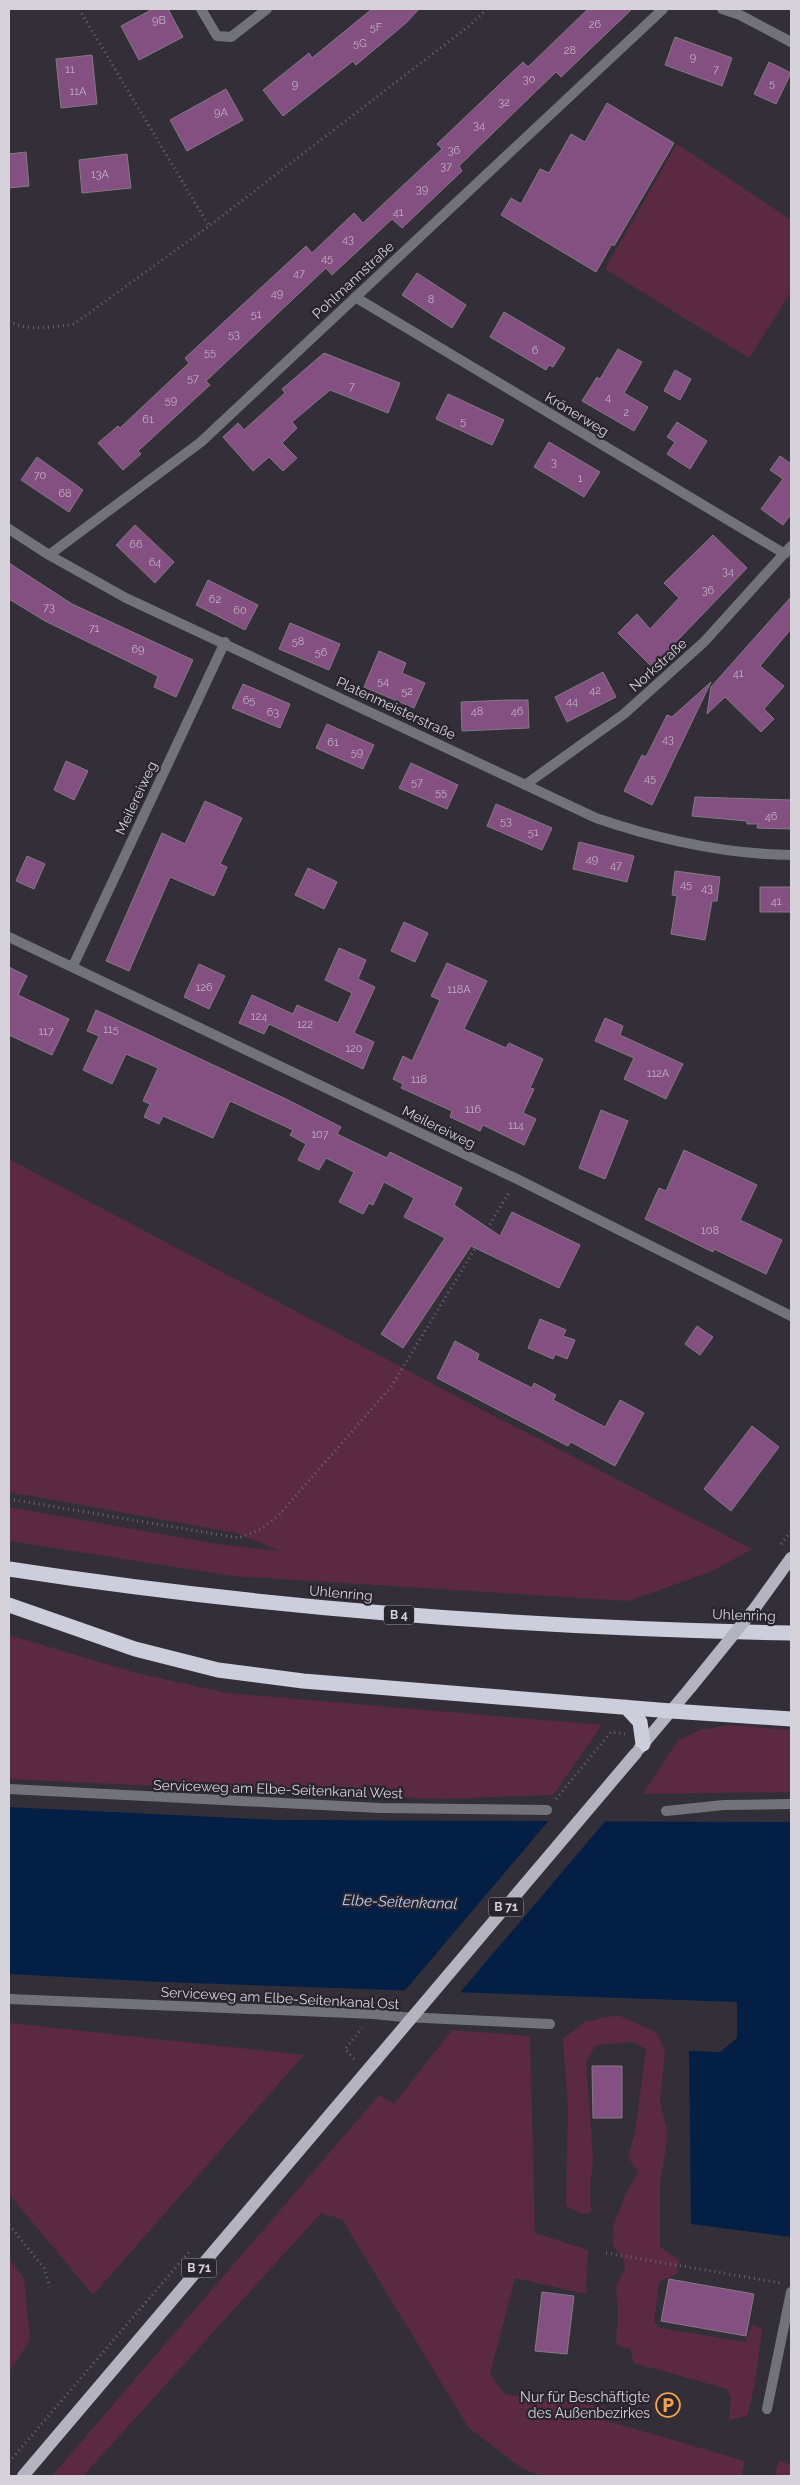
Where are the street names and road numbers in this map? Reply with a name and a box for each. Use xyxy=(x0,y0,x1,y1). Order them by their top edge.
street label: Pohlmannstraße xyxy=(309,238,397,322)
street label: Krönerweg xyxy=(542,389,612,439)
street label: Norkstraße xyxy=(626,635,690,695)
street label: Platenmeisterstraße xyxy=(334,673,458,743)
street label: Meilereiweg xyxy=(112,759,160,837)
street label: Meilereiweg xyxy=(400,1102,478,1152)
street label: Uhlenring xyxy=(309,1582,373,1604)
road number: B 4 xyxy=(384,1606,414,1624)
street label: Uhlenring xyxy=(712,1606,776,1624)
street label: Serviceweg am Elbe-Seitenkanal West xyxy=(153,1777,403,1801)
road number: B 71 xyxy=(488,1898,524,1916)
street label: Serviceweg am Elbe-Seitenkanal Ost xyxy=(160,1984,400,2012)
road number: B 71 xyxy=(182,2258,216,2278)

